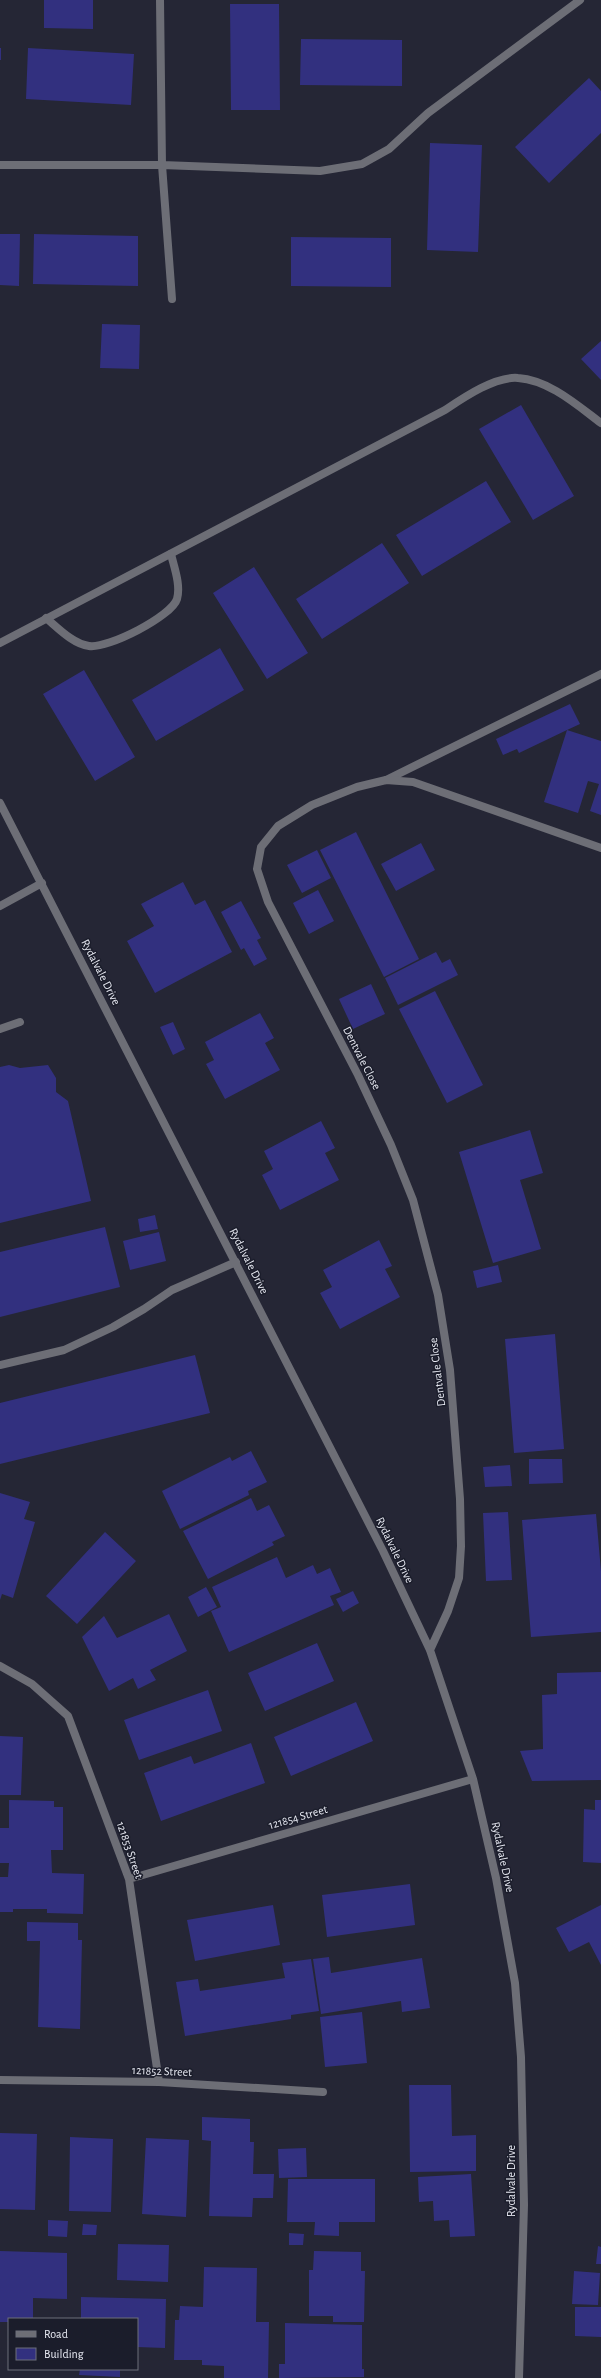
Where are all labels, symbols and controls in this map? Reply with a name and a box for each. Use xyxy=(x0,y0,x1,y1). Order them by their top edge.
street label: Rydalvale Drive xyxy=(78,937,123,1007)
street label: Dentvale Close xyxy=(341,1024,383,1092)
street label: Rydalvale Drive xyxy=(226,1226,271,1296)
street label: Dentvale Close xyxy=(427,1337,447,1407)
street label: Rydalvale Drive xyxy=(373,1515,416,1585)
street label: 121854 Street xyxy=(267,1803,329,1831)
street label: 121853 Street xyxy=(115,1820,145,1880)
street label: Rydalvale Drive xyxy=(489,1821,516,1894)
street label: 121852 Street xyxy=(132,2064,192,2078)
street label: Rydalvale Drive xyxy=(505,2145,518,2217)
legend xyxy=(8,2318,138,2370)
text: Road xyxy=(44,2328,68,2340)
text: Building xyxy=(44,2348,84,2360)

